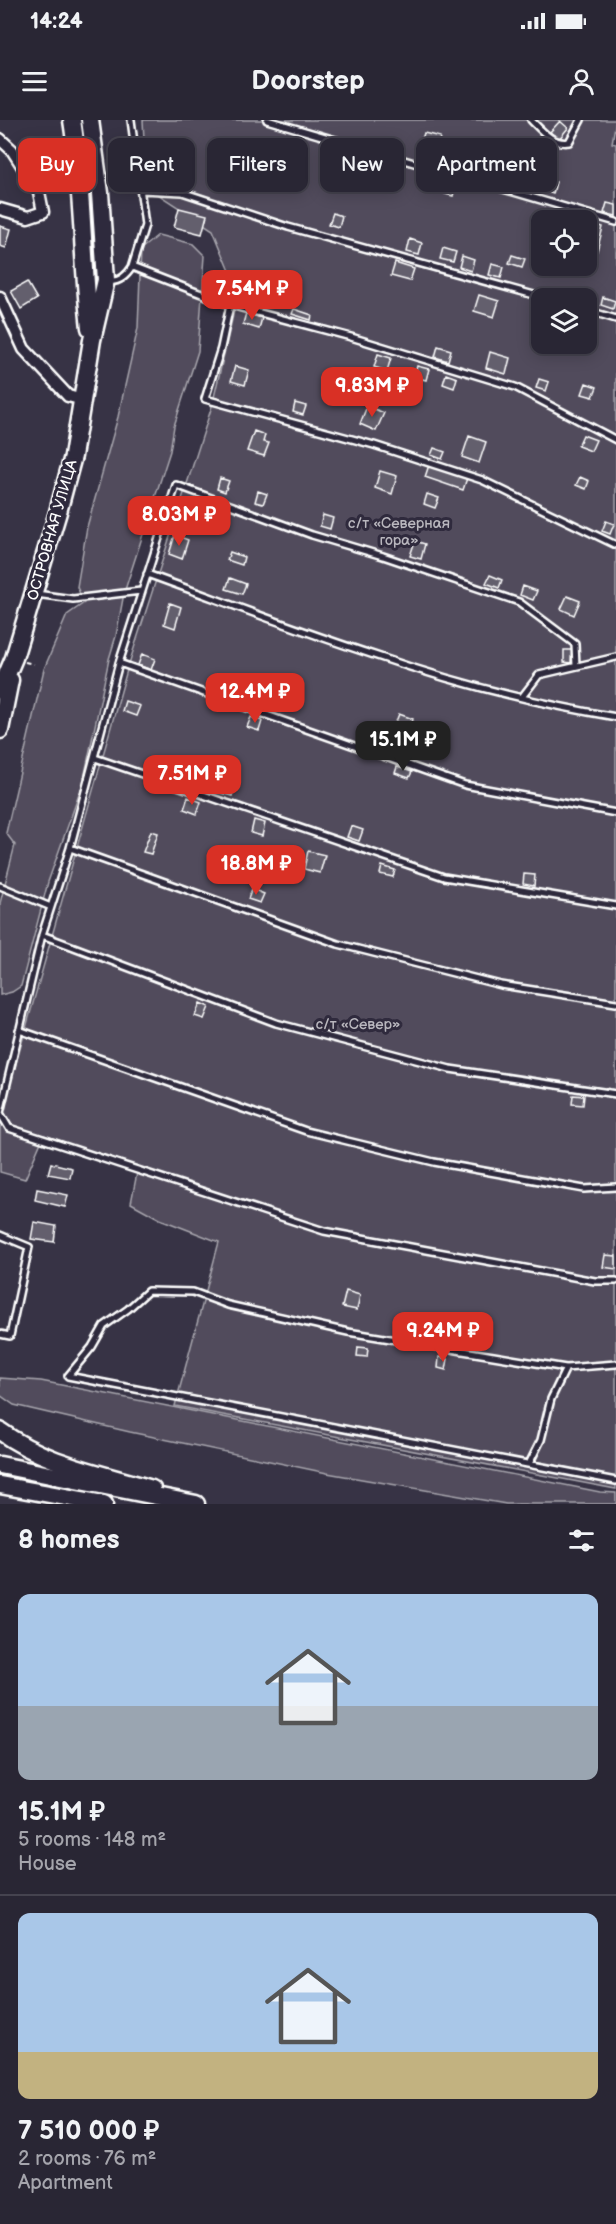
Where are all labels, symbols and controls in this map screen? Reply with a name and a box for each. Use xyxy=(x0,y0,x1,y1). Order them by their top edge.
text: 14:24 xyxy=(30,8,83,35)
icon: menu xyxy=(18,65,51,98)
text: Doorstep xyxy=(251,65,365,97)
icon: person xyxy=(565,65,598,98)
chip: Buy xyxy=(18,138,96,192)
chip: Rent xyxy=(108,138,195,192)
chip: Filters xyxy=(207,138,308,192)
chip: New xyxy=(320,138,404,192)
chip: Apartment xyxy=(416,138,557,192)
map controls xyxy=(531,210,597,354)
button: locate xyxy=(531,210,597,276)
pin: 7.54M ₽ xyxy=(197,270,307,321)
text: 7.54M ₽ xyxy=(215,277,289,301)
button: layers xyxy=(531,288,597,354)
pin: 9.83M ₽ xyxy=(317,367,427,418)
text: 9.83M ₽ xyxy=(335,374,409,398)
street label: ОСТРОВНАЯ УЛИЦА xyxy=(23,457,82,603)
pin: 8.03M ₽ xyxy=(124,496,234,547)
text: 8.03M ₽ xyxy=(142,503,216,527)
park label: с/т «Северная гора» xyxy=(348,514,450,550)
pin: 12.4M ₽ xyxy=(200,673,310,724)
text: 12.4M ₽ xyxy=(220,680,290,704)
pin: 15.1M ₽ xyxy=(348,721,458,772)
text: 15.1M ₽ xyxy=(369,728,437,752)
pin: 7.51M ₽ xyxy=(137,755,247,806)
text: 7.51M ₽ xyxy=(157,762,227,786)
pin: 18.8M ₽ xyxy=(201,845,311,896)
text: 18.8M ₽ xyxy=(220,852,292,876)
park label: с/т «Север» xyxy=(316,1015,400,1034)
pin: 9.24M ₽ xyxy=(388,1312,498,1363)
text: 9.24M ₽ xyxy=(406,1319,480,1343)
icon: filters xyxy=(565,1524,598,1557)
text: 8 homes xyxy=(18,1525,120,1556)
icon: home xyxy=(254,1633,362,1741)
text: 15.1M ₽ xyxy=(18,1797,105,1828)
text: 5 rooms · 148 m² xyxy=(18,1828,166,1852)
text: House xyxy=(18,1852,77,1876)
icon: home xyxy=(254,1952,362,2060)
text: 7 510 000 ₽ xyxy=(18,2116,159,2147)
text: 2 rooms · 76 m² xyxy=(18,2147,156,2171)
text: Apartment xyxy=(18,2171,113,2195)

